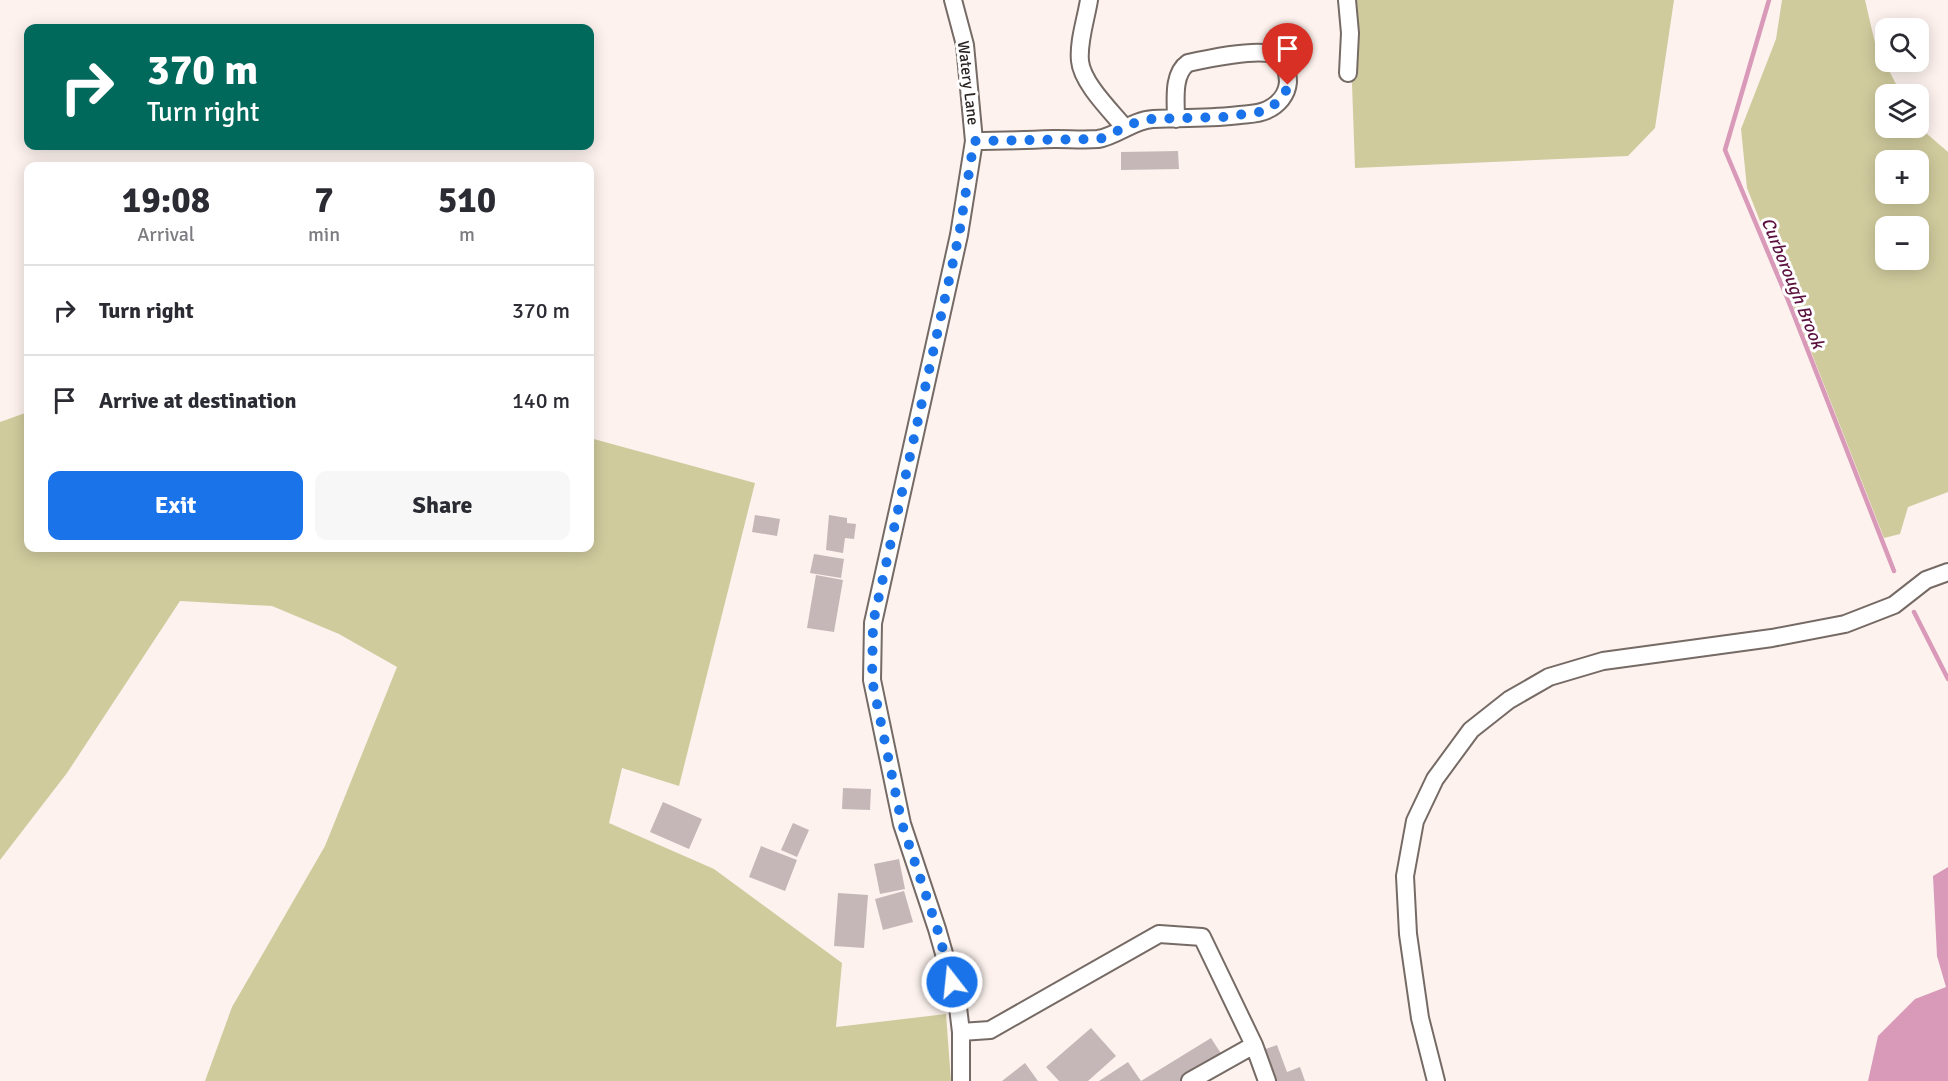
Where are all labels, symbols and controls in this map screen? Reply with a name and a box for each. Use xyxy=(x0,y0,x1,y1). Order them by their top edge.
map controls xyxy=(1875,18,1929,270)
button: search xyxy=(1875,18,1929,72)
pin xyxy=(1262,23,1313,85)
icon: arrive xyxy=(1271,32,1304,65)
street label: Watery Lane xyxy=(953,40,983,126)
text: 370 m xyxy=(147,45,258,96)
icon: right xyxy=(48,48,126,126)
button: layers xyxy=(1875,84,1929,138)
text: Turn right xyxy=(147,96,260,129)
button: + xyxy=(1875,150,1929,204)
text: 19:08 xyxy=(122,178,210,223)
text: 7 xyxy=(314,178,334,223)
text: 510 xyxy=(438,178,496,223)
water label: Curborough Brook xyxy=(1757,214,1830,354)
button: − xyxy=(1875,216,1929,270)
text: Arrival xyxy=(137,222,195,247)
text: min xyxy=(308,222,340,247)
text: m xyxy=(459,222,475,247)
icon: right xyxy=(48,294,81,327)
text: Turn right xyxy=(99,297,194,324)
text: 370 m xyxy=(512,297,570,324)
icon: arrive xyxy=(48,384,81,417)
text: Arrive at destination xyxy=(99,387,296,414)
text: 140 m xyxy=(512,387,570,414)
button: Exit xyxy=(48,471,303,540)
button: Share xyxy=(315,471,570,540)
position arrow xyxy=(920,950,984,1014)

